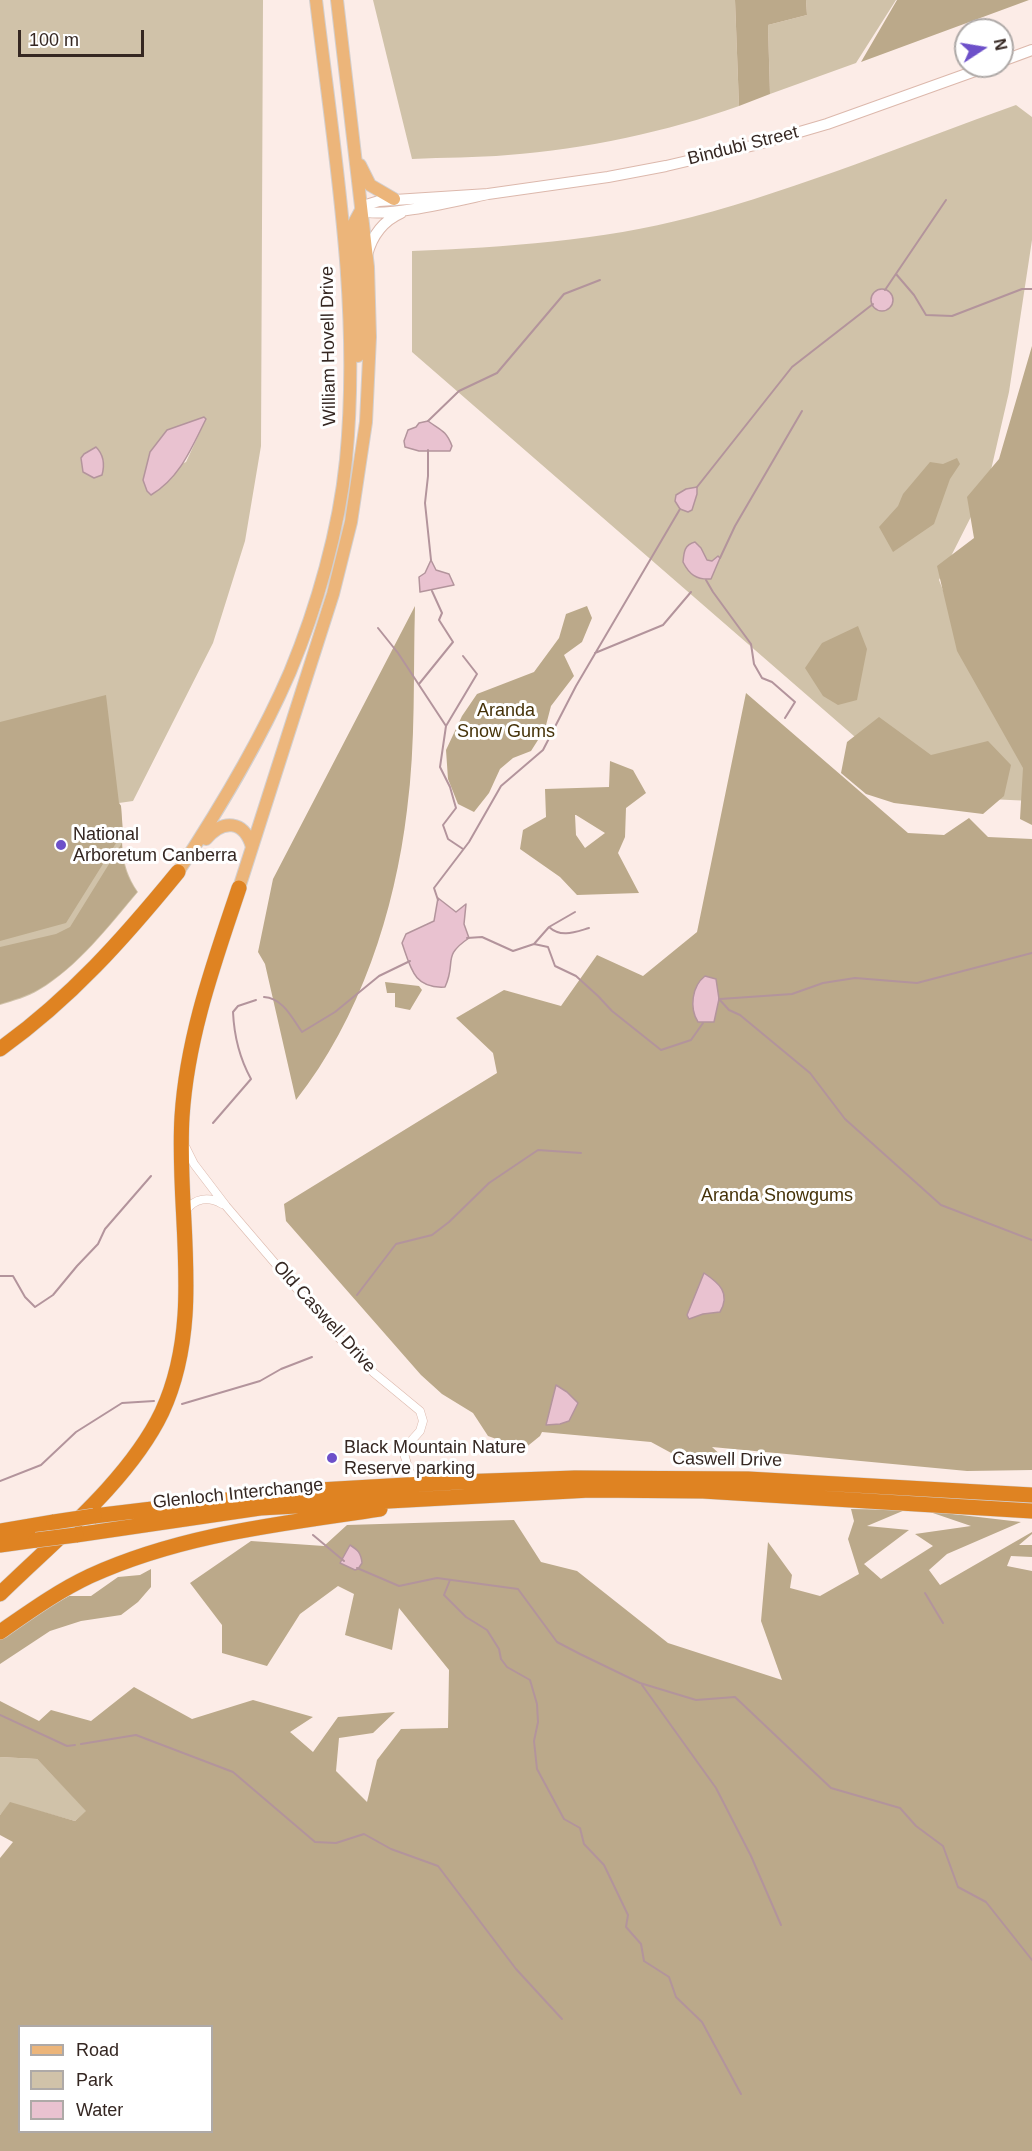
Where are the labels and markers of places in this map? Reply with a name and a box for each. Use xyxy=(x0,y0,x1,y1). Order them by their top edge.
place label: National Arboretum Canberra xyxy=(73,824,237,866)
marker: National Arboretum Canberra xyxy=(54,838,68,852)
place label: Black Mountain Nature Reserve parking xyxy=(344,1437,526,1480)
marker: Black Mountain Nature Reserve parking xyxy=(325,1451,339,1465)

